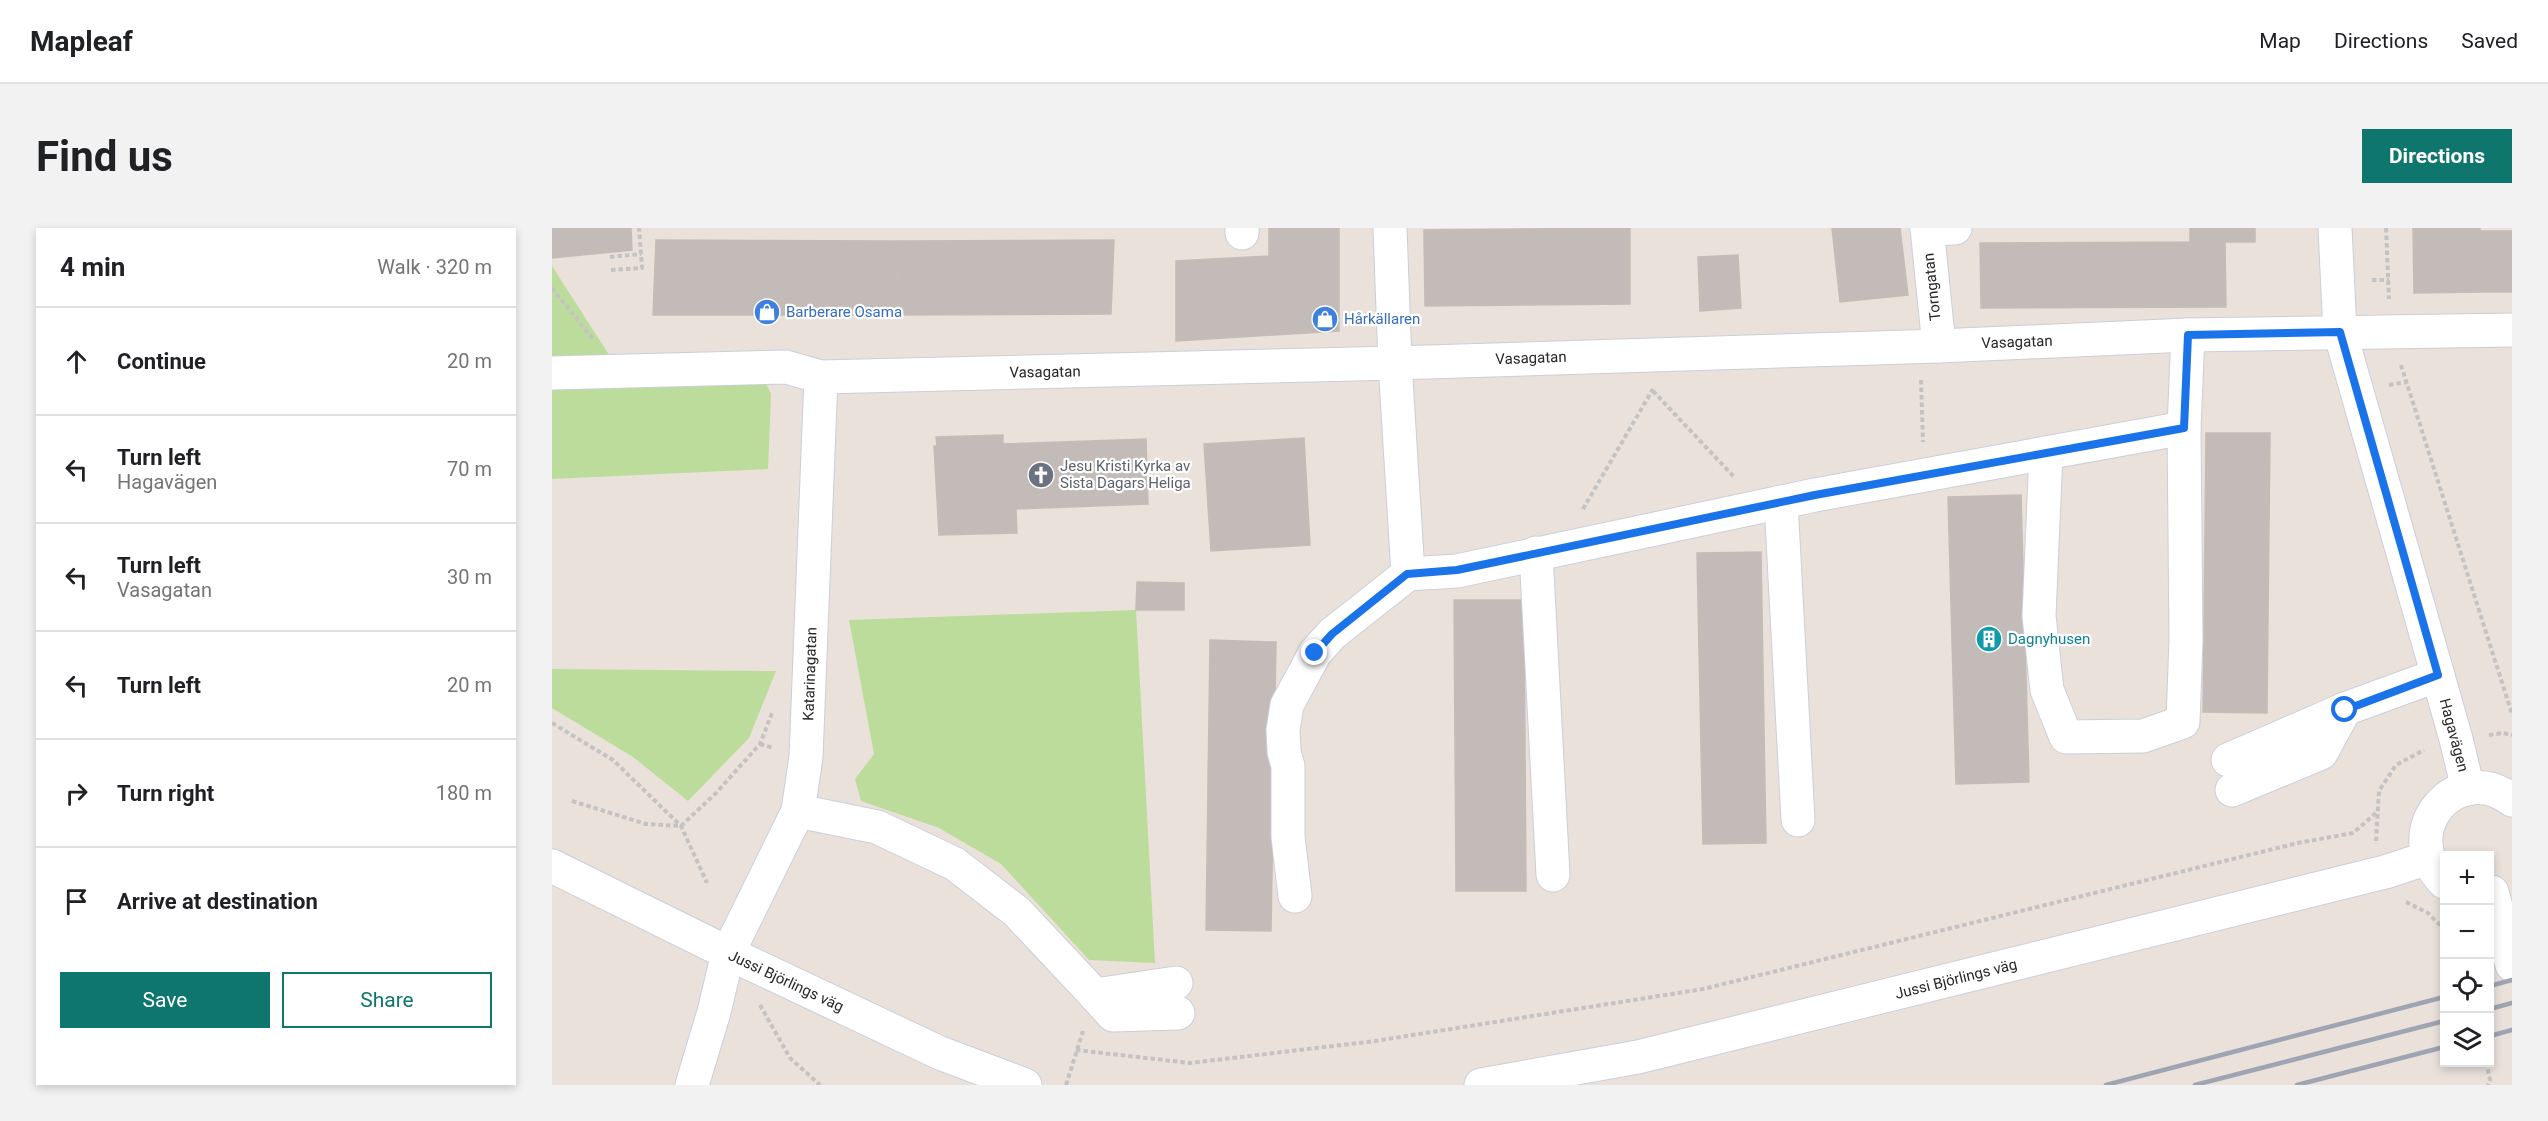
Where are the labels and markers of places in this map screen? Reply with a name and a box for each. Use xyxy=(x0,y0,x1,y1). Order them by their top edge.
shop icon: Barberare Osama xyxy=(752,297,782,327)
place label: Barberare Osama xyxy=(786,303,902,321)
shop icon: Hårkällaren xyxy=(1310,304,1340,334)
place label: Hårkällaren xyxy=(1344,310,1420,328)
place label: Jesu Kristi Kyrka av Sista Dagars Heliga xyxy=(1060,457,1191,492)
church icon: Jesu Kristi Kyrka av Sista Dagars Heliga xyxy=(1026,460,1056,490)
building icon: Dagnyhusen xyxy=(1974,624,2004,654)
place label: Dagnyhusen xyxy=(2008,630,2090,648)

